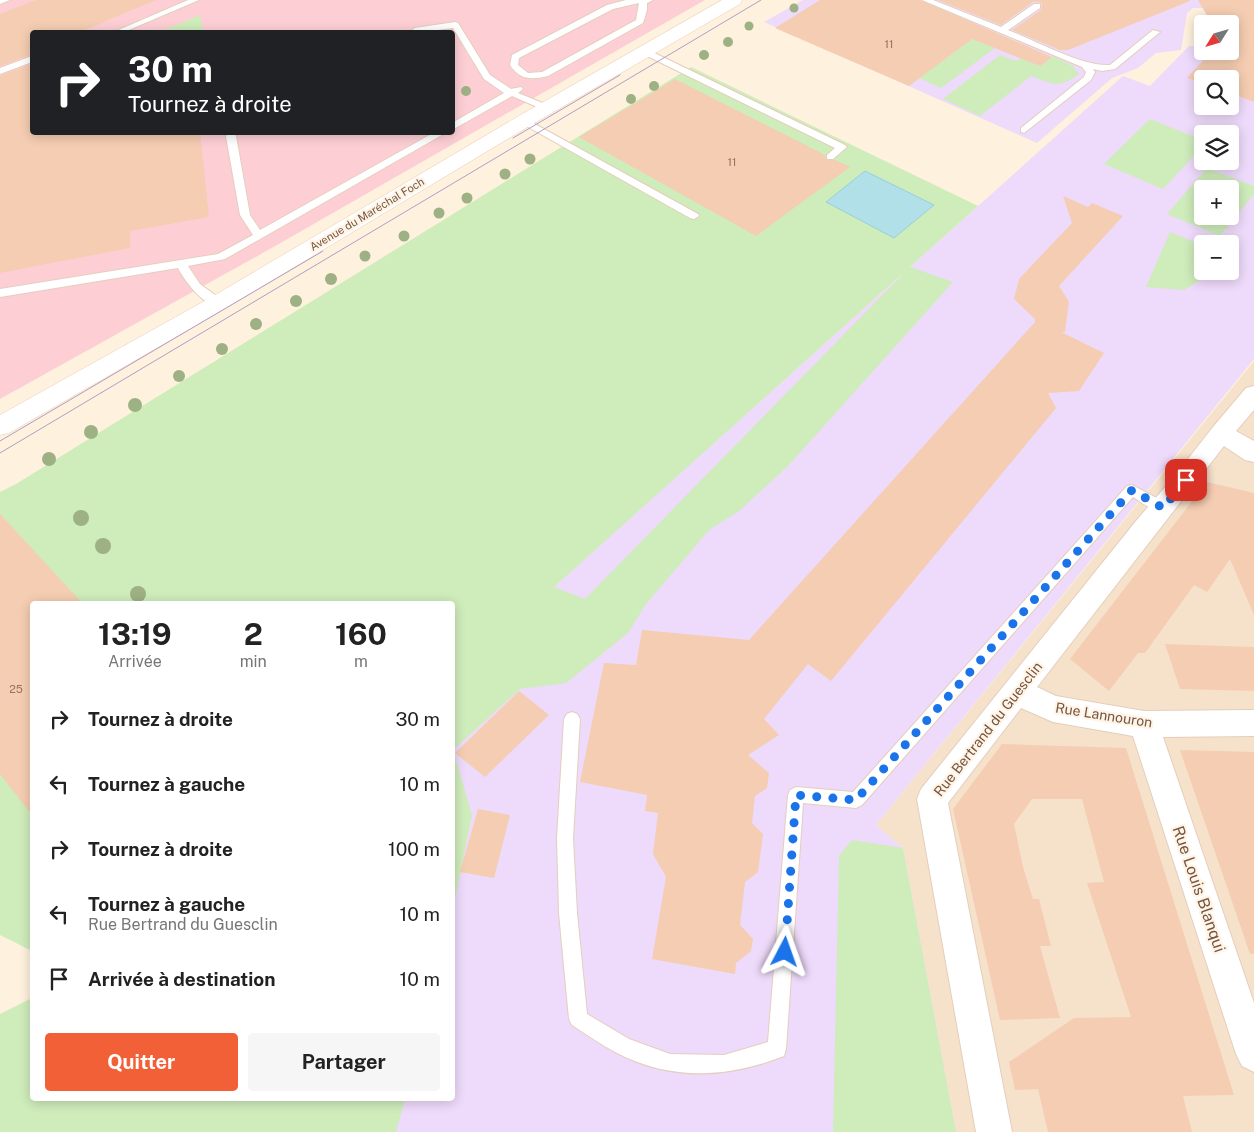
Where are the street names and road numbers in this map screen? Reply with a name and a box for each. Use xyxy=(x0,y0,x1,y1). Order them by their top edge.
street label: Avenue du Maréchal Foch xyxy=(308,175,426,253)
street label: Rue Bertrand du Guesclin xyxy=(931,659,1045,799)
street label: Rue Lannouron xyxy=(1054,699,1154,731)
street label: Rue Louis Blanqui xyxy=(1168,823,1230,955)

